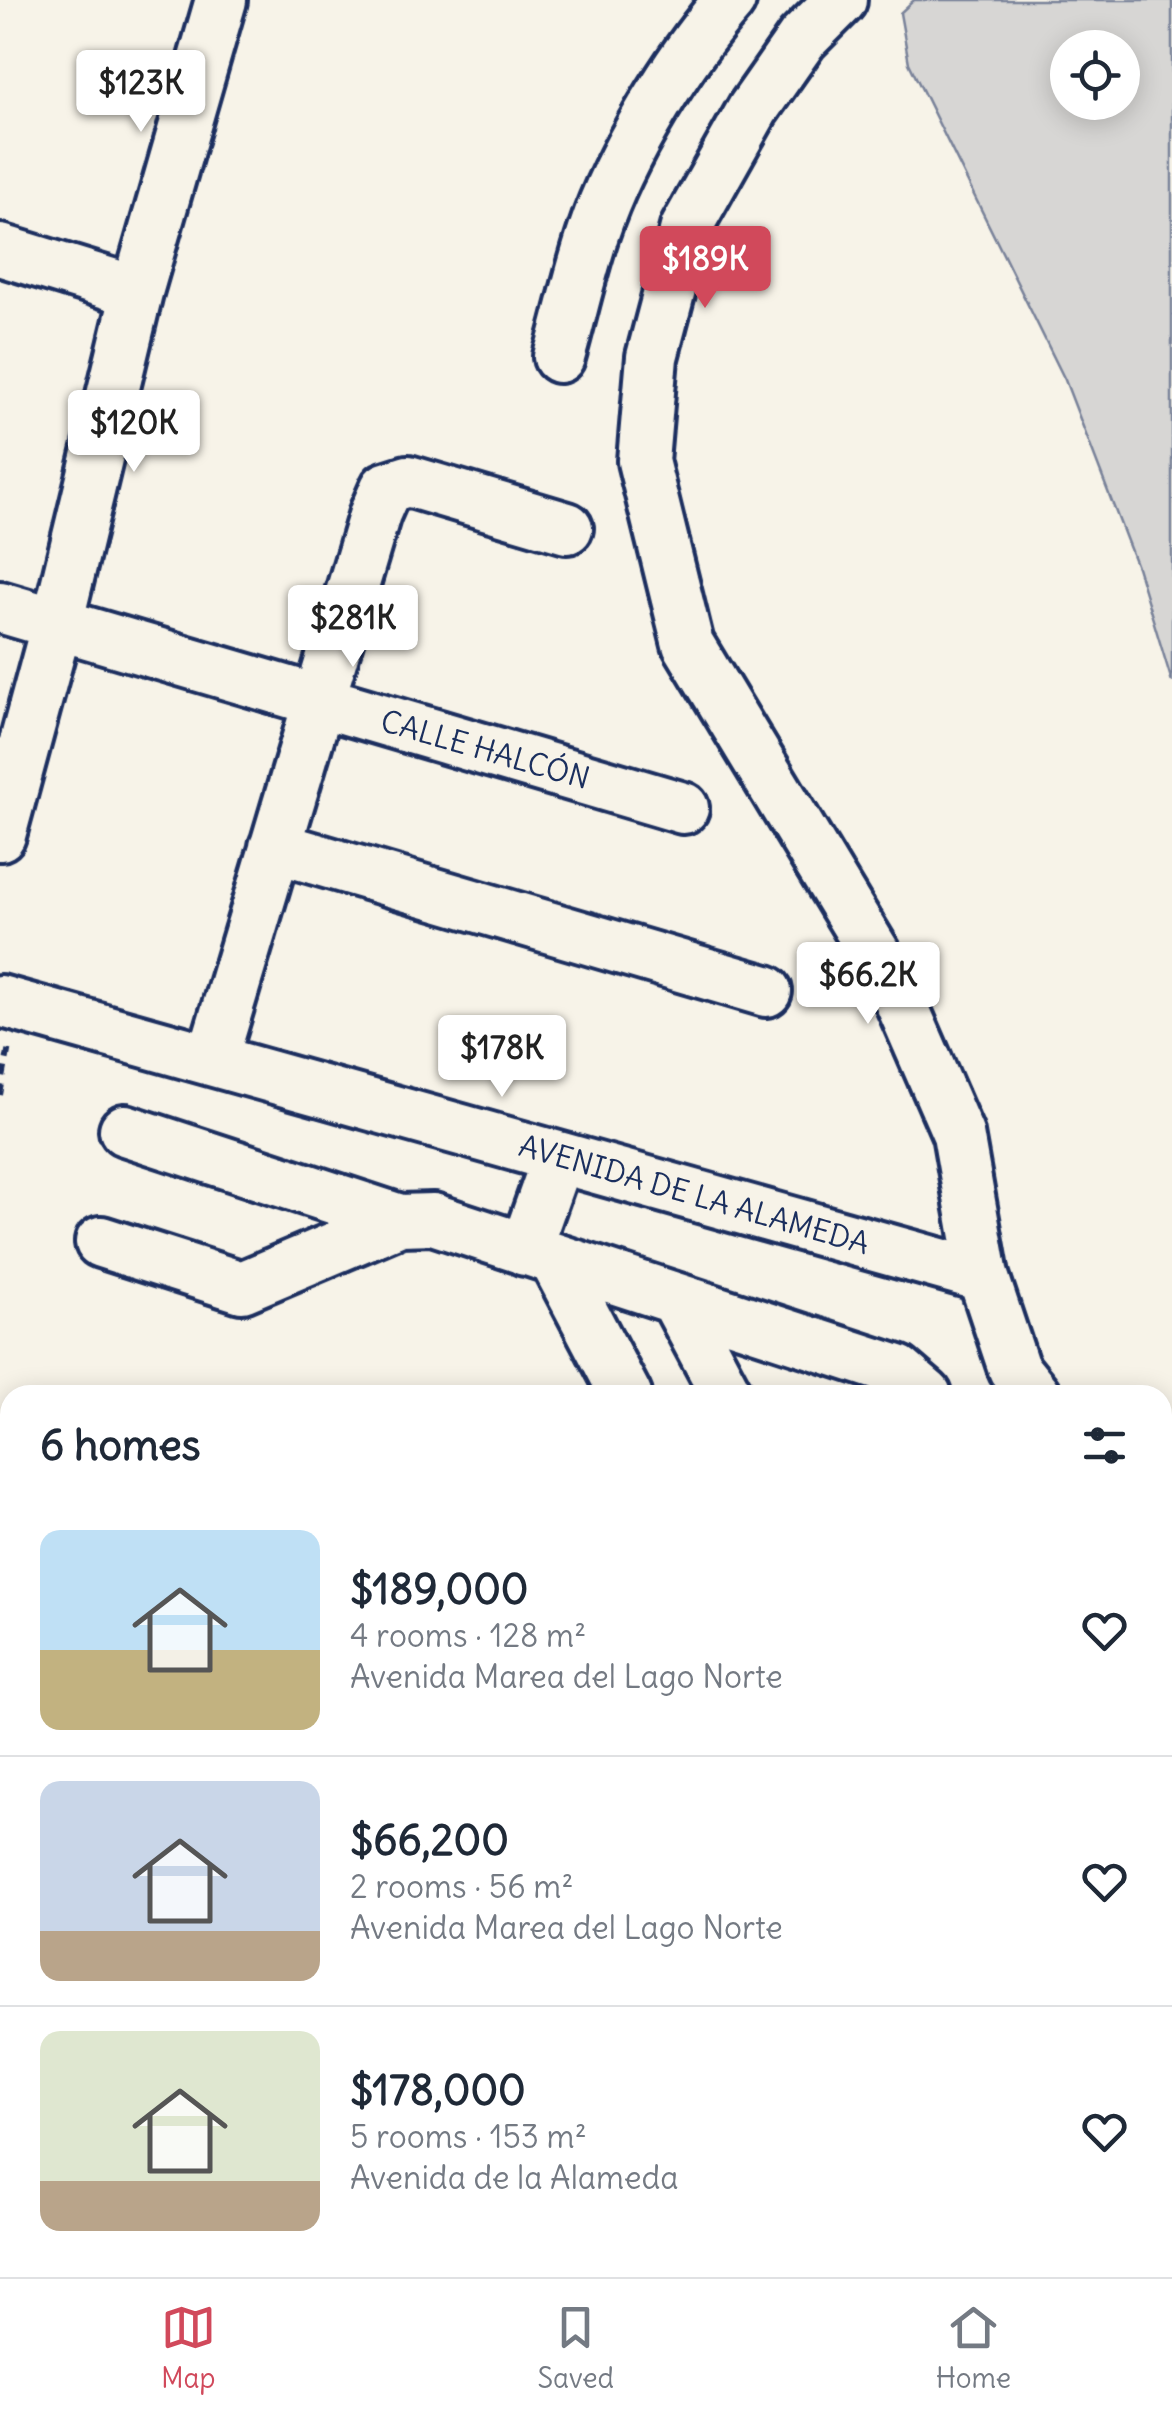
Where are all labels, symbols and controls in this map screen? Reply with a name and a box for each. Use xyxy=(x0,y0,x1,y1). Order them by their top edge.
map controls xyxy=(1050,30,1140,120)
button: locate xyxy=(1050,30,1140,120)
pin: $123K xyxy=(71,50,211,135)
text: $123K xyxy=(98,62,184,103)
pin: $189K xyxy=(635,226,775,311)
text: $189K xyxy=(662,238,748,279)
pin: $120K xyxy=(64,390,204,475)
text: $120K xyxy=(90,402,178,443)
pin: $281K xyxy=(283,585,423,670)
text: $281K xyxy=(310,597,396,638)
street label: CALLE HALCÓN xyxy=(376,700,594,797)
pin: $66.2K xyxy=(787,942,949,1027)
text: $66.2K xyxy=(819,954,917,995)
pin: $178K xyxy=(432,1015,572,1100)
text: $178K xyxy=(460,1027,544,1068)
street label: AVENIDA DE LA ALAMEDA xyxy=(515,1126,874,1262)
icon: filters xyxy=(1077,1418,1132,1473)
text: 6 homes xyxy=(40,1419,201,1471)
text: $189,000 xyxy=(350,1563,528,1615)
icon: home xyxy=(120,1570,240,1690)
icon: heart xyxy=(1077,1603,1132,1658)
text: 4 rooms · 128 m² xyxy=(350,1615,586,1656)
text: Avenida Marea del Lago Norte xyxy=(350,1656,783,1697)
text: $66,200 xyxy=(350,1814,509,1866)
icon: home xyxy=(120,1821,240,1941)
icon: heart xyxy=(1077,1854,1132,1909)
text: 2 rooms · 56 m² xyxy=(350,1866,573,1907)
text: Avenida Marea del Lago Norte xyxy=(350,1907,783,1948)
text: $178,000 xyxy=(350,2064,526,2116)
icon: home xyxy=(120,2071,240,2191)
icon: heart xyxy=(1077,2104,1132,2159)
text: 5 rooms · 153 m² xyxy=(350,2116,587,2157)
text: Avenida de la Alameda xyxy=(350,2157,678,2198)
tab: Map xyxy=(161,2300,216,2396)
tab: Saved xyxy=(537,2300,614,2396)
tab: Home xyxy=(936,2300,1011,2396)

